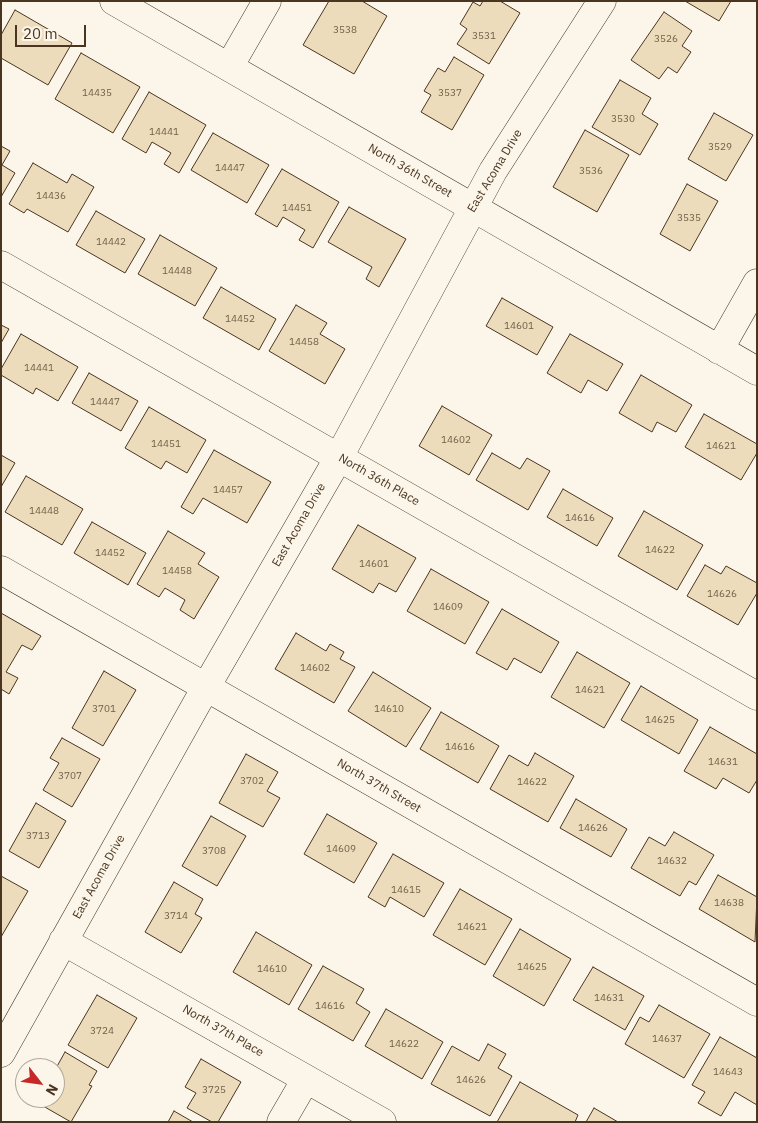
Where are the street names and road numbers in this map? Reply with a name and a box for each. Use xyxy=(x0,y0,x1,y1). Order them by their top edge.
street label: East Acoma Drive xyxy=(465,127,525,215)
street label: North 36th Street xyxy=(365,141,455,201)
street label: North 36th Place xyxy=(336,451,422,509)
street label: East Acoma Drive xyxy=(269,481,329,569)
street label: North 37th Street xyxy=(334,756,424,816)
street label: East Acoma Drive xyxy=(70,832,128,922)
street label: North 37th Place xyxy=(180,1002,266,1060)

